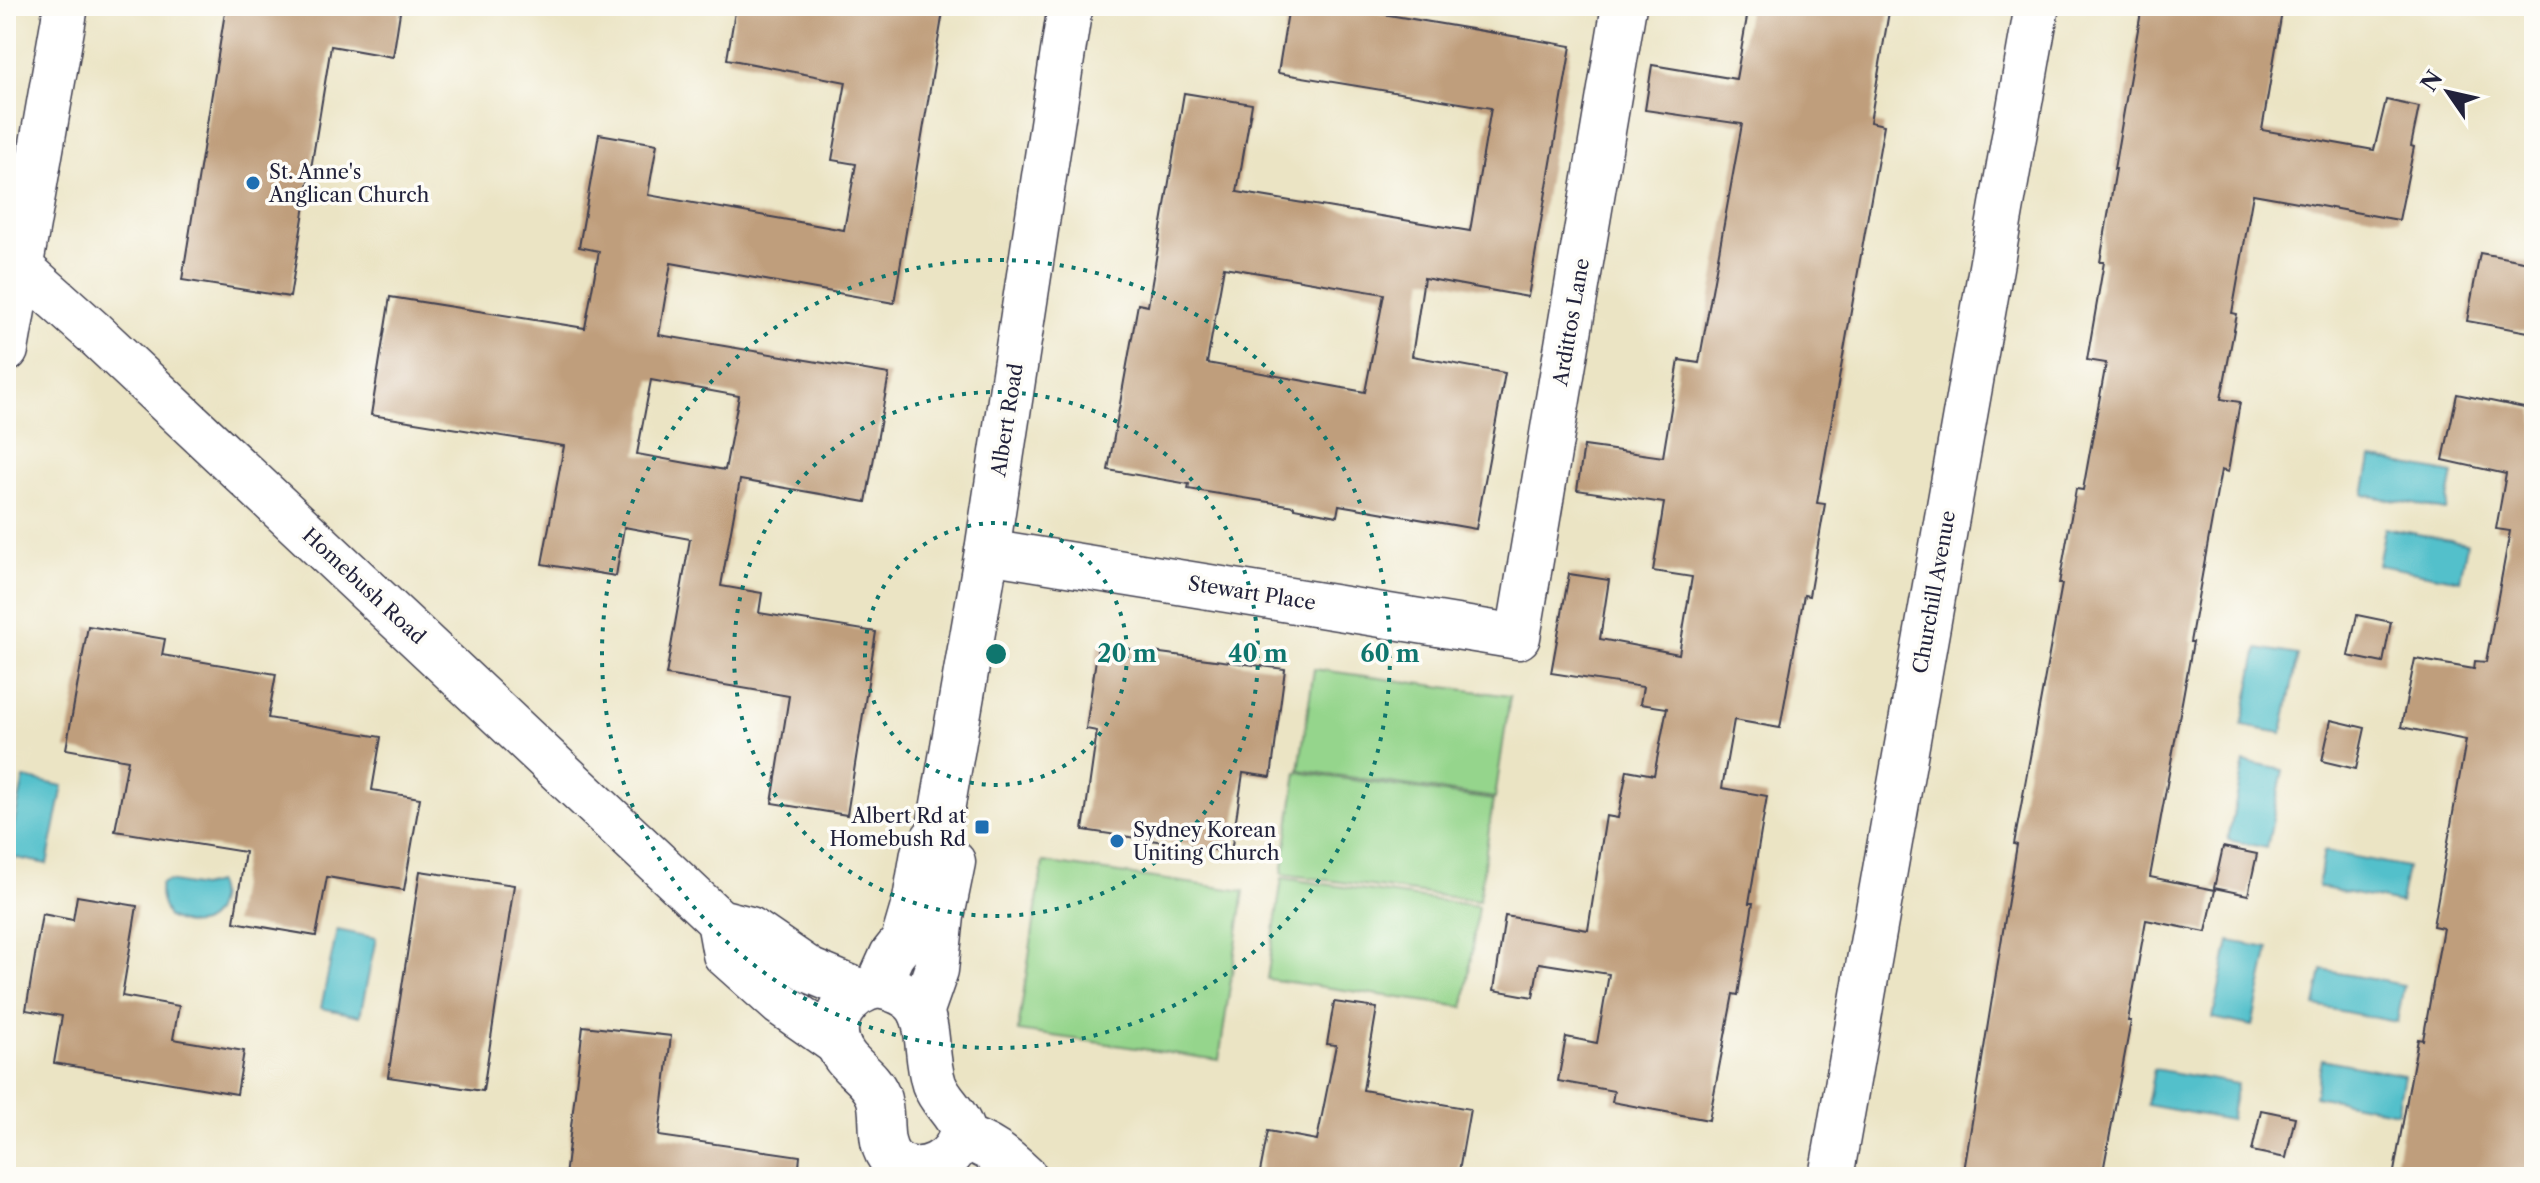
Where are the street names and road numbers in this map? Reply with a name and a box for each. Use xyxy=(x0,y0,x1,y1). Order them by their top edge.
street label: Ardittos Lane xyxy=(1548,256,1594,389)
street label: Albert Road xyxy=(986,362,1028,479)
street label: Churchill Avenue xyxy=(1908,509,1960,675)
street label: Homebush Road xyxy=(298,523,430,649)
street label: Stewart Place xyxy=(1187,571,1317,615)

